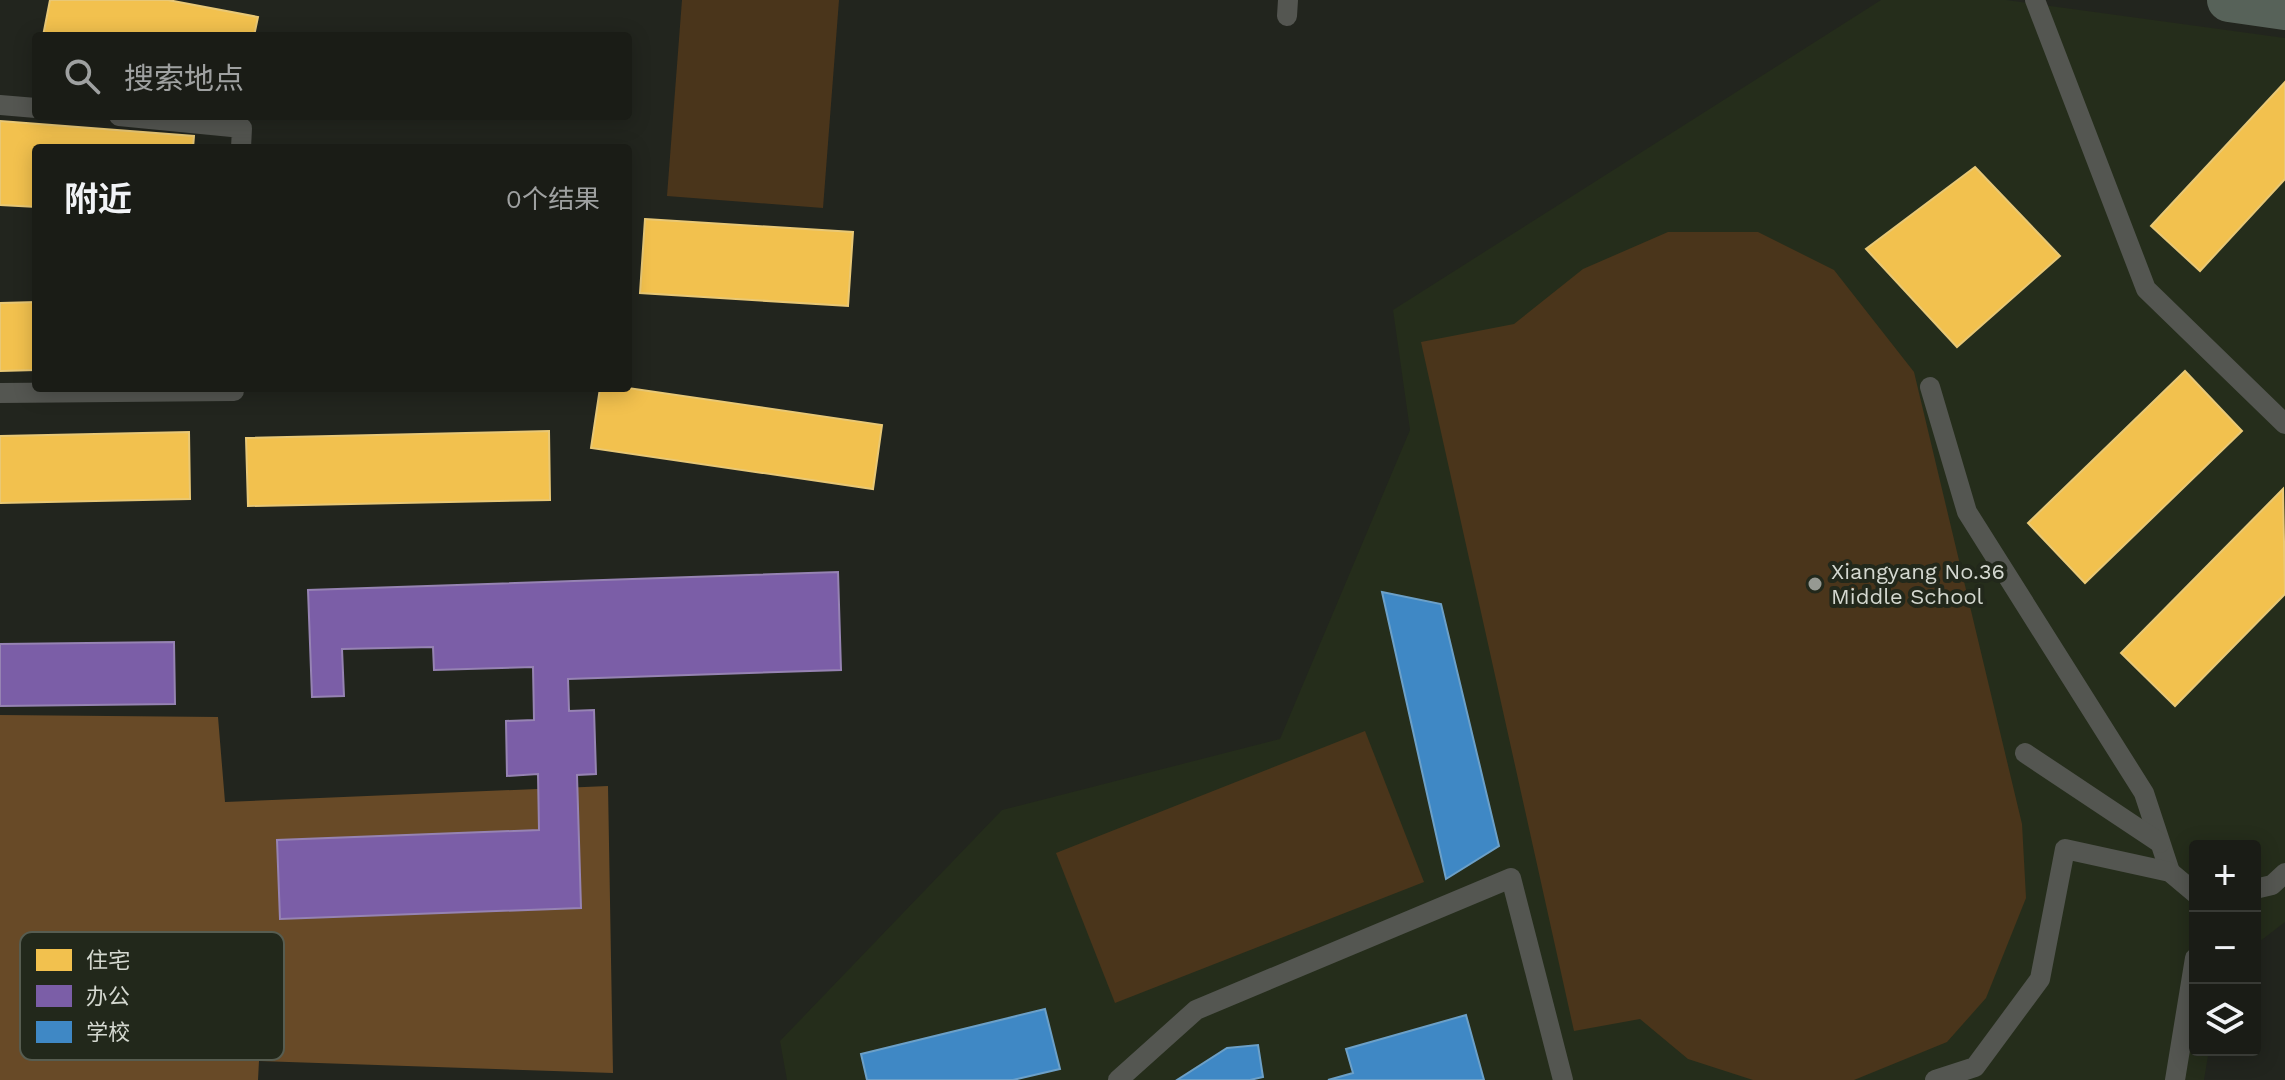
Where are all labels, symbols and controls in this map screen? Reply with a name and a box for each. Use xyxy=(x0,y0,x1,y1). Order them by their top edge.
search box xyxy=(32,32,632,120)
icon: search xyxy=(60,54,104,98)
text: 搜索地点 xyxy=(124,61,244,96)
text: 附近 xyxy=(64,179,132,219)
text: 0个结果 xyxy=(506,184,600,214)
place label: Xiangyang No.36 Middle School xyxy=(1831,559,2005,609)
marker: Xiangyang No.36 Middle School xyxy=(1806,575,1824,593)
map controls xyxy=(2189,840,2261,1056)
button: + xyxy=(2189,840,2261,912)
button: − xyxy=(2189,912,2261,984)
legend xyxy=(20,932,284,1060)
text: 住宅 xyxy=(86,948,130,973)
text: 办公 xyxy=(86,984,130,1009)
button: layers xyxy=(2189,984,2261,1056)
text: 学校 xyxy=(86,1020,130,1045)

